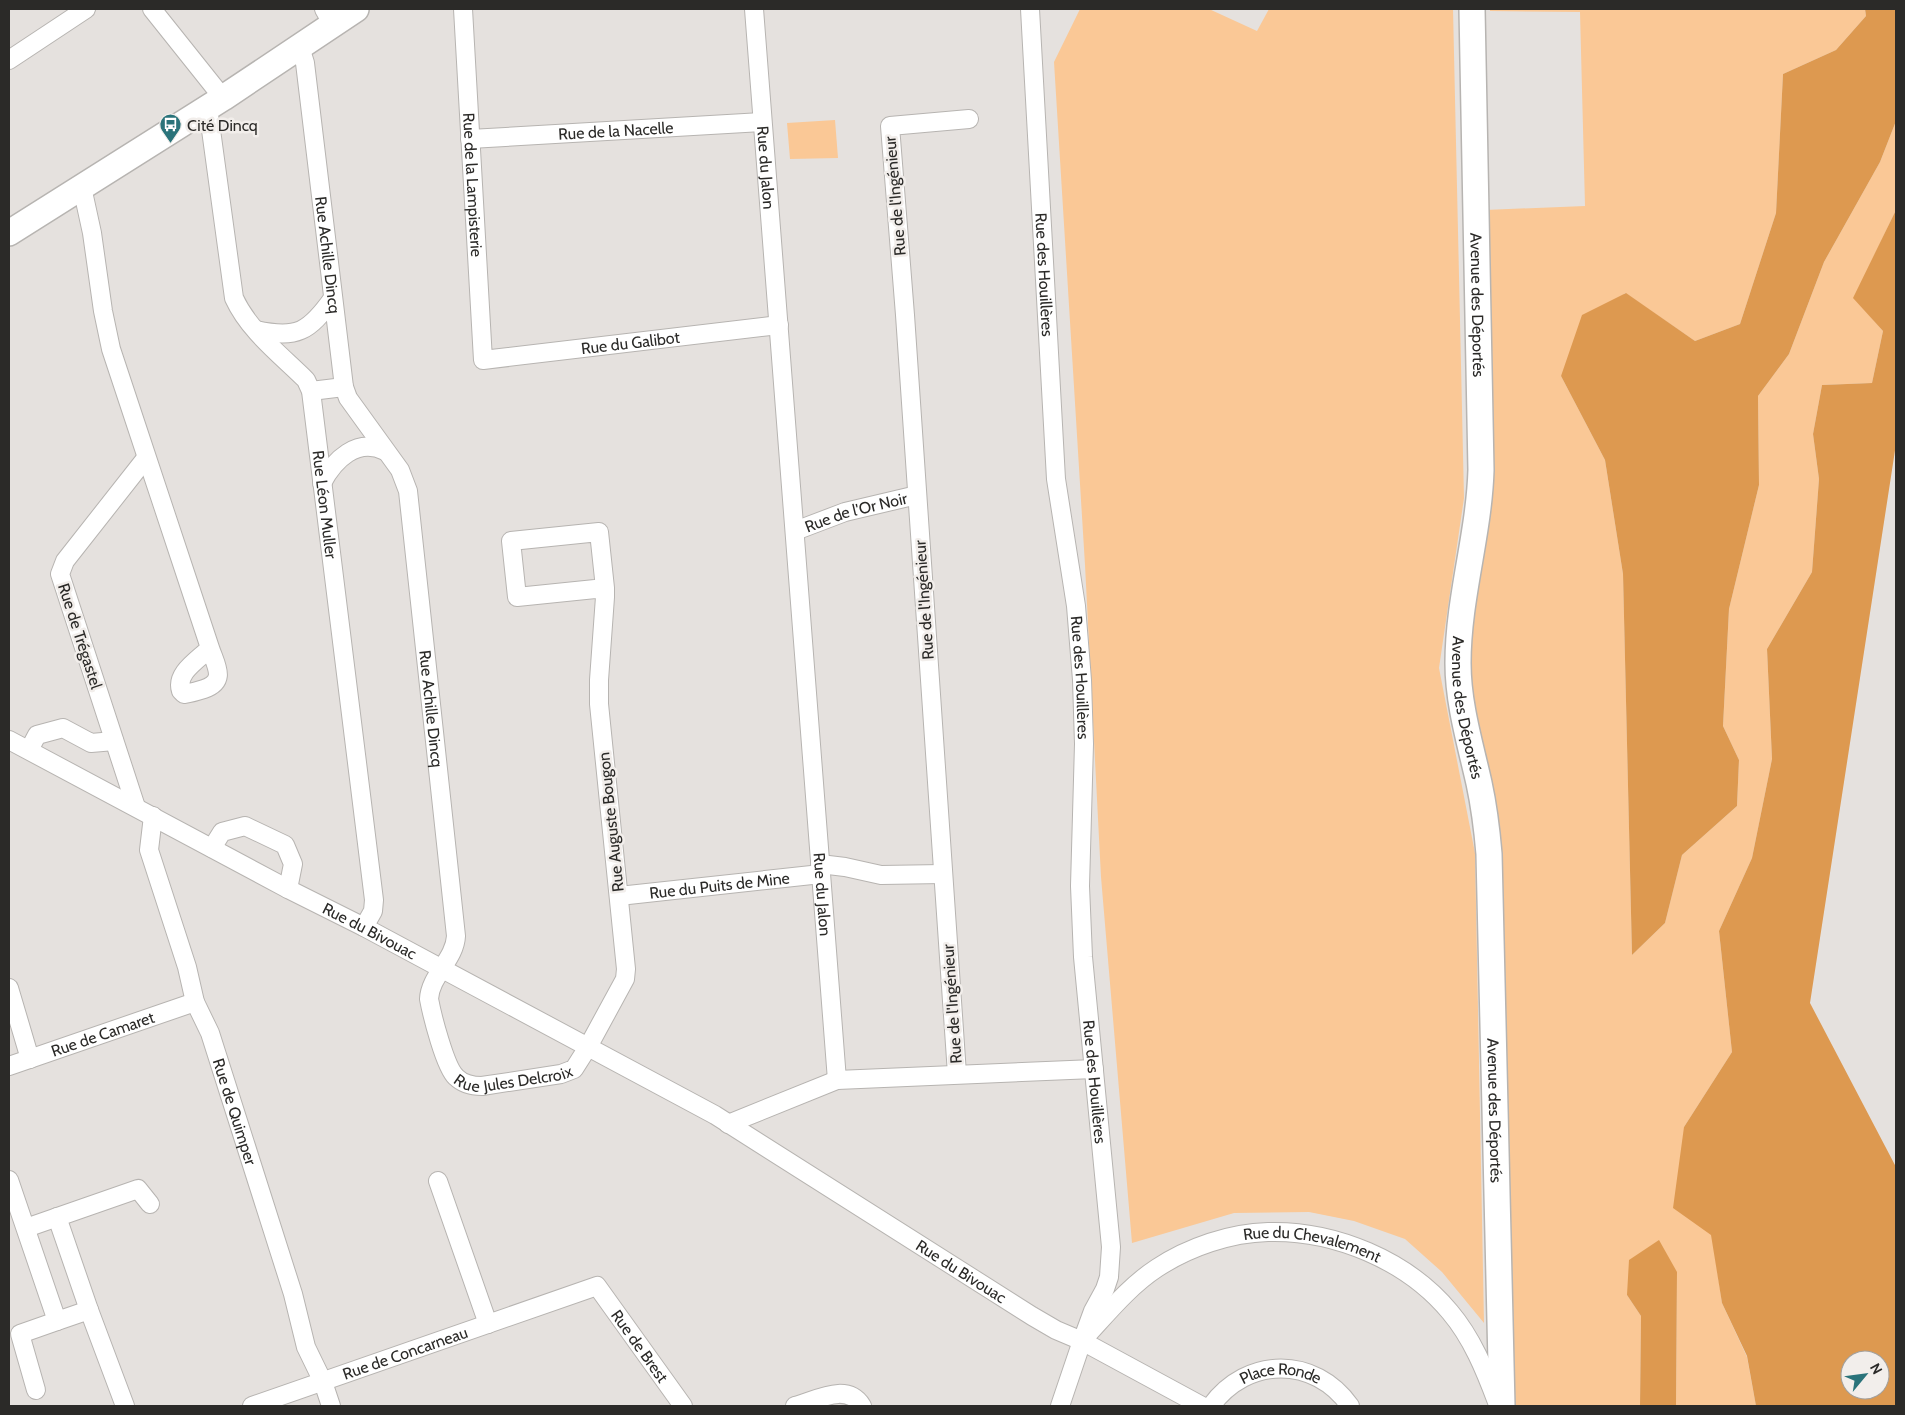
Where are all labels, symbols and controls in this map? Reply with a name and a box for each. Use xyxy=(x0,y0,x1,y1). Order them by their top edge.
street label: Rue de la Lampisterie xyxy=(459,112,487,257)
bus stop icon: Cité Dincq xyxy=(159,113,183,144)
place label: Cité Dincq xyxy=(187,116,258,135)
street label: Rue de la Nacelle xyxy=(558,118,674,143)
street label: Rue du Jalon xyxy=(754,125,779,210)
street label: Rue de l'Ingénieur xyxy=(880,135,910,256)
street label: Rue Achille Dincq xyxy=(312,195,345,315)
street label: Rue des Houillères xyxy=(1032,212,1058,337)
street label: Avenue des Déportés xyxy=(1467,233,1489,378)
street label: Rue du Galibot xyxy=(580,327,681,358)
street label: Rue Léon Muller xyxy=(309,449,341,561)
street label: Rue de l'Or Noir xyxy=(802,488,910,536)
street label: Rue de l'Ingénieur xyxy=(910,539,938,660)
street label: Rue de Trégastel xyxy=(54,581,106,691)
street label: Rue des Houillères xyxy=(1067,615,1093,740)
street label: Avenue des Déportés xyxy=(1448,636,1487,781)
street label: Rue Achille Dincq xyxy=(416,649,447,768)
street label: Rue Auguste Bougon xyxy=(594,751,628,893)
street label: Rue du Jalon xyxy=(810,852,835,937)
street label: Rue du Puits de Mine xyxy=(648,868,791,902)
street label: Rue du Bivouac xyxy=(320,898,420,963)
street label: Rue de l'Ingénieur xyxy=(938,943,966,1064)
street label: Rue de Camaret xyxy=(48,1007,157,1060)
street label: Rue des Houillères xyxy=(1080,1019,1110,1145)
street label: Avenue des Déportés xyxy=(1484,1038,1506,1183)
street label: Rue de Quimper xyxy=(209,1056,261,1168)
street label: Rue Jules Delcroix xyxy=(450,1061,575,1096)
street label: Rue du Chevalement xyxy=(1242,1222,1385,1266)
street label: Rue du Bivouac xyxy=(913,1235,1010,1307)
street label: Rue de Brest xyxy=(607,1306,673,1386)
street label: Rue de Concarneau xyxy=(340,1322,470,1383)
north arrow xyxy=(1840,1350,1890,1400)
street label: Place Ronde xyxy=(1236,1359,1325,1388)
text: N xyxy=(1866,1360,1887,1377)

